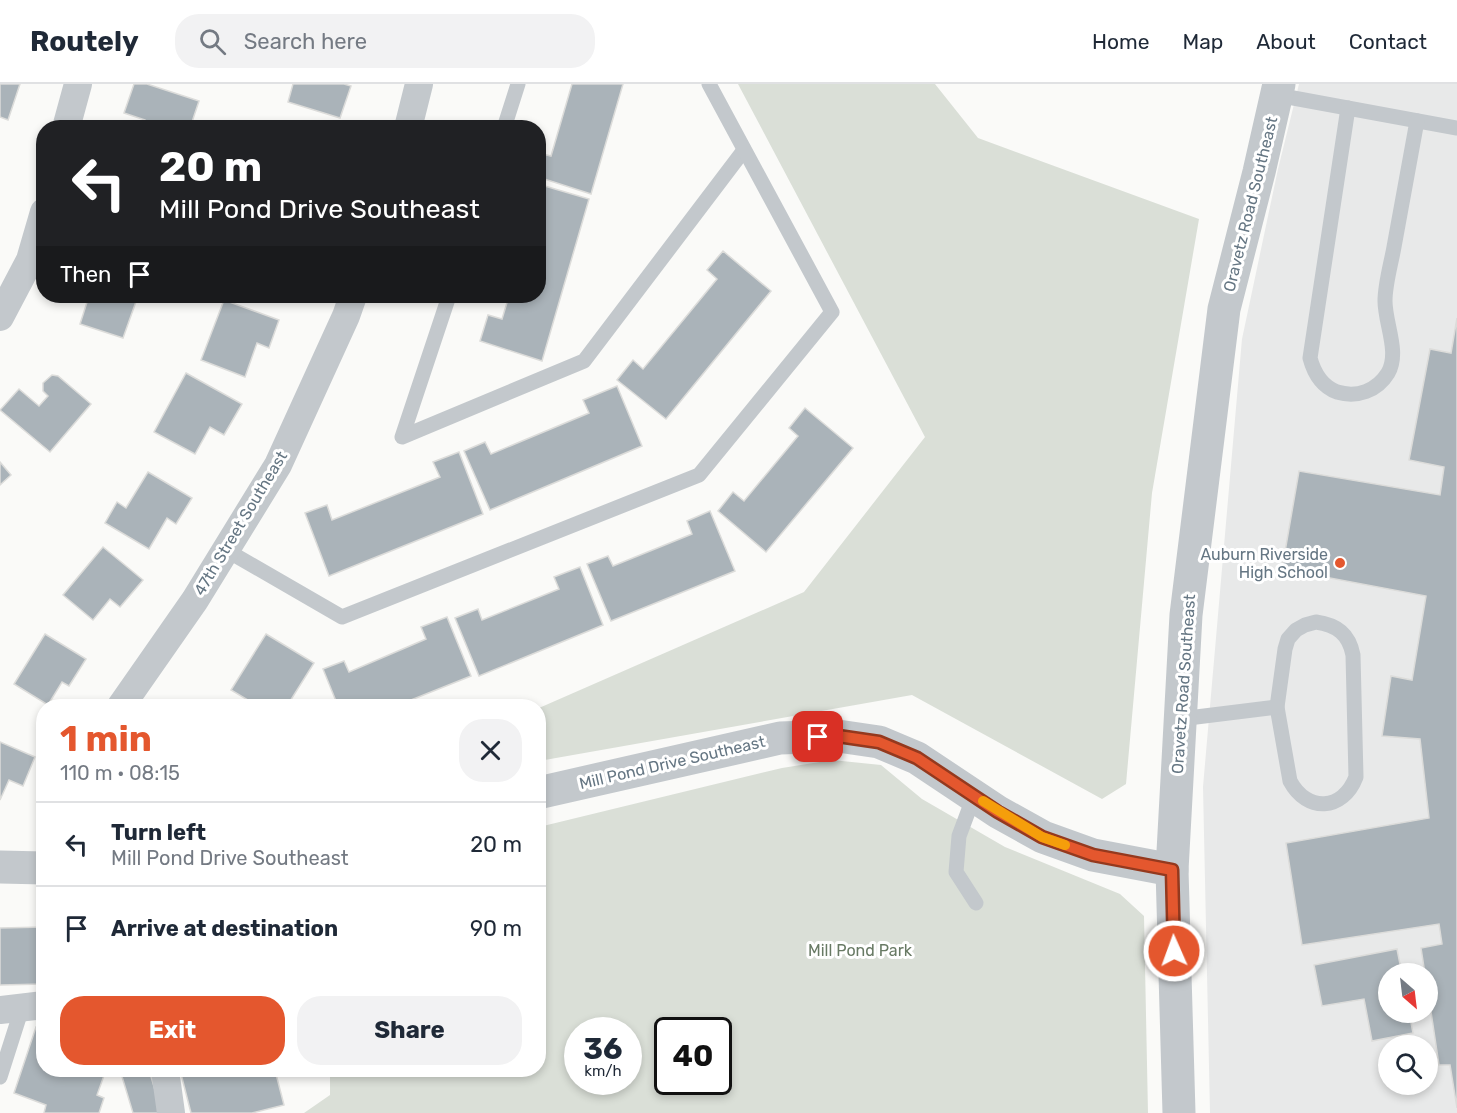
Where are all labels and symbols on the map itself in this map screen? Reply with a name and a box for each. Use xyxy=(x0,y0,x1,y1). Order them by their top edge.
street label: Oravetz Road Southeast xyxy=(1219,114,1281,294)
street label: 47th Street Southeast xyxy=(190,448,291,599)
place label: Auburn Riverside High School xyxy=(1200,545,1328,582)
marker: Auburn Riverside High School xyxy=(1333,556,1347,570)
street label: Oravetz Road Southeast xyxy=(1168,594,1199,775)
pin xyxy=(792,711,843,762)
street label: Mill Pond Drive Southeast xyxy=(577,732,767,793)
position arrow xyxy=(1142,919,1206,983)
park label: Mill Pond Park xyxy=(808,941,913,960)
north arrow xyxy=(1378,963,1438,1023)
speed limit sign: 40 xyxy=(654,1017,732,1095)

